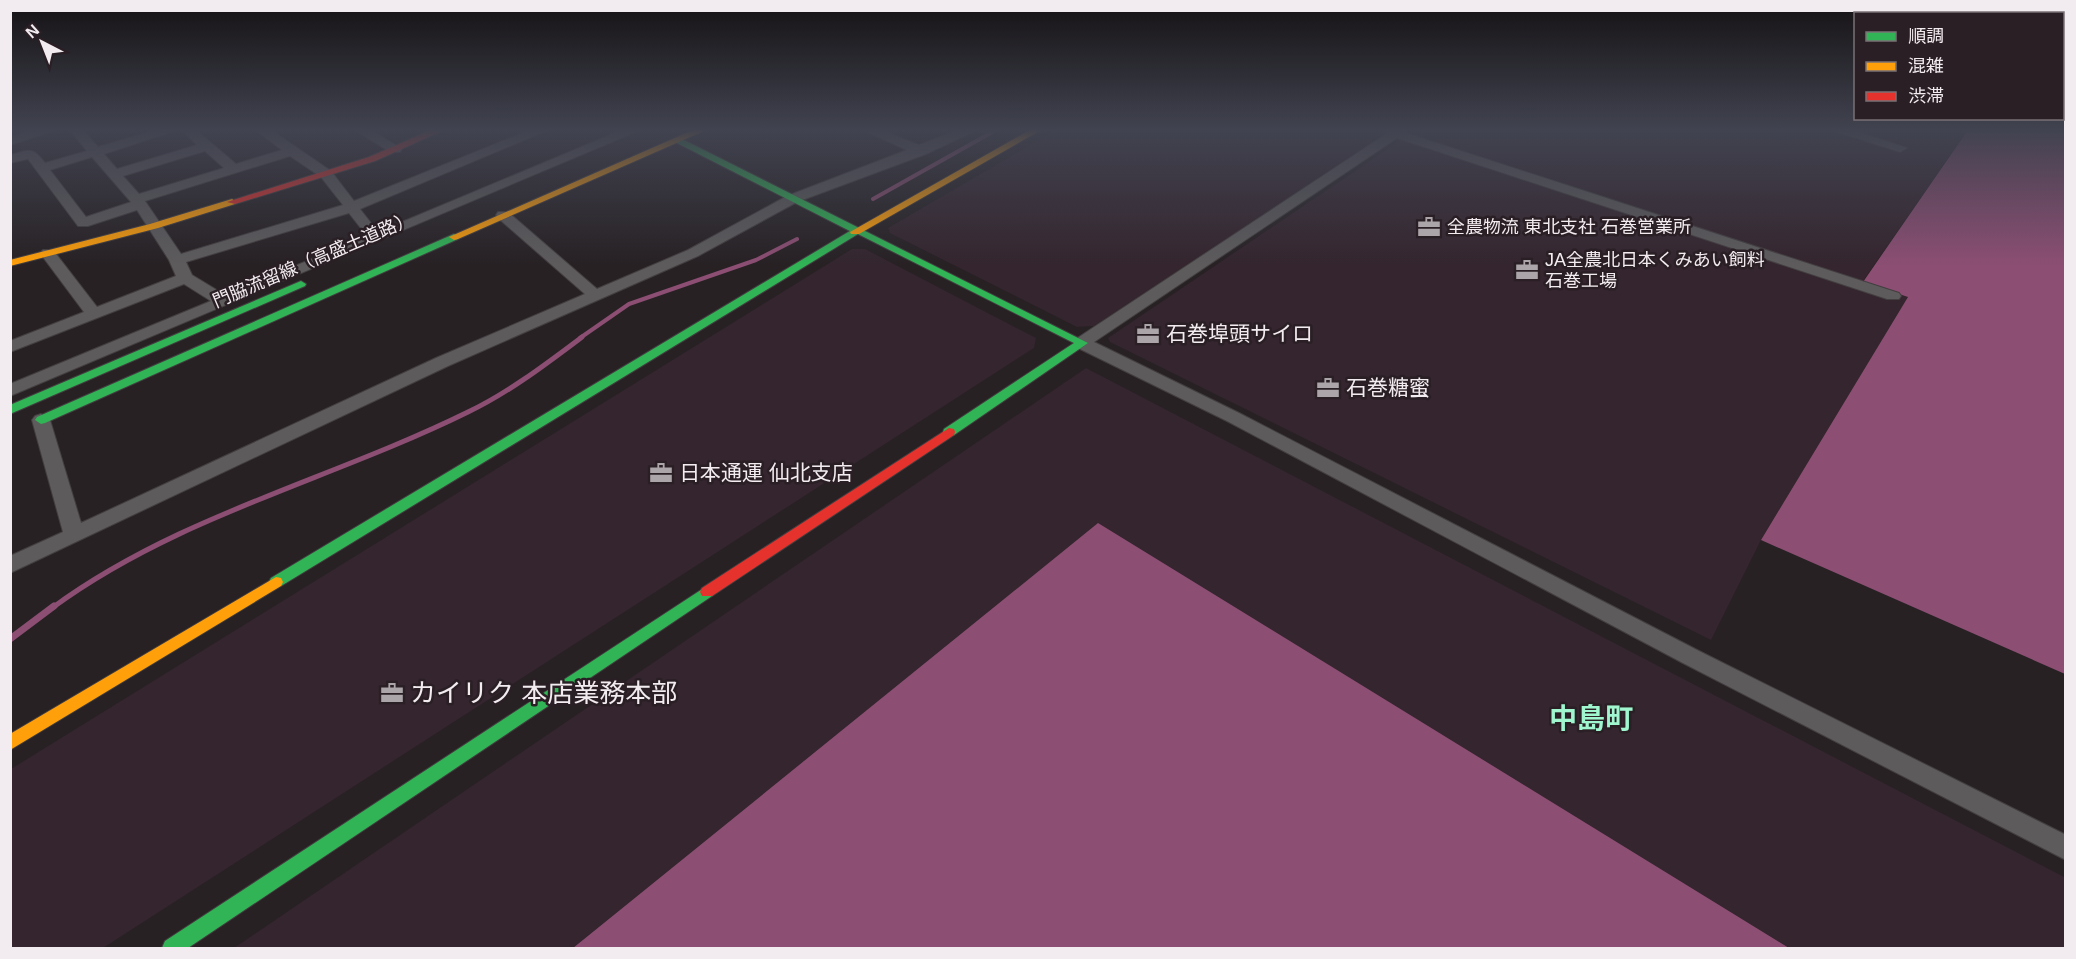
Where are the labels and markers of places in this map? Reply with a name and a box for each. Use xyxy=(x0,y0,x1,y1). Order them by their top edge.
office icon: 全農物流 東北支社 石巻営業所 xyxy=(1416,214,1442,240)
place label: 全農物流 東北支社 石巻営業所 xyxy=(1447,217,1691,237)
place label: JA全農北日本くみあい飼料 石巻工場 xyxy=(1545,250,1765,291)
office icon: JA全農北日本くみあい飼料 石巻工場 xyxy=(1514,257,1540,283)
office icon: 石巻埠頭サイロ xyxy=(1135,321,1161,347)
place label: 石巻埠頭サイロ xyxy=(1166,322,1313,345)
office icon: 石巻糖蜜 xyxy=(1315,375,1341,401)
place label: 石巻糖蜜 xyxy=(1346,376,1430,399)
office icon: 日本通運 仙北支店 xyxy=(648,460,674,486)
place label: 日本通運 仙北支店 xyxy=(679,461,853,484)
place label: カイリク 本店業務本部 xyxy=(410,678,677,708)
office icon: カイリク 本店業務本部 xyxy=(379,680,405,706)

